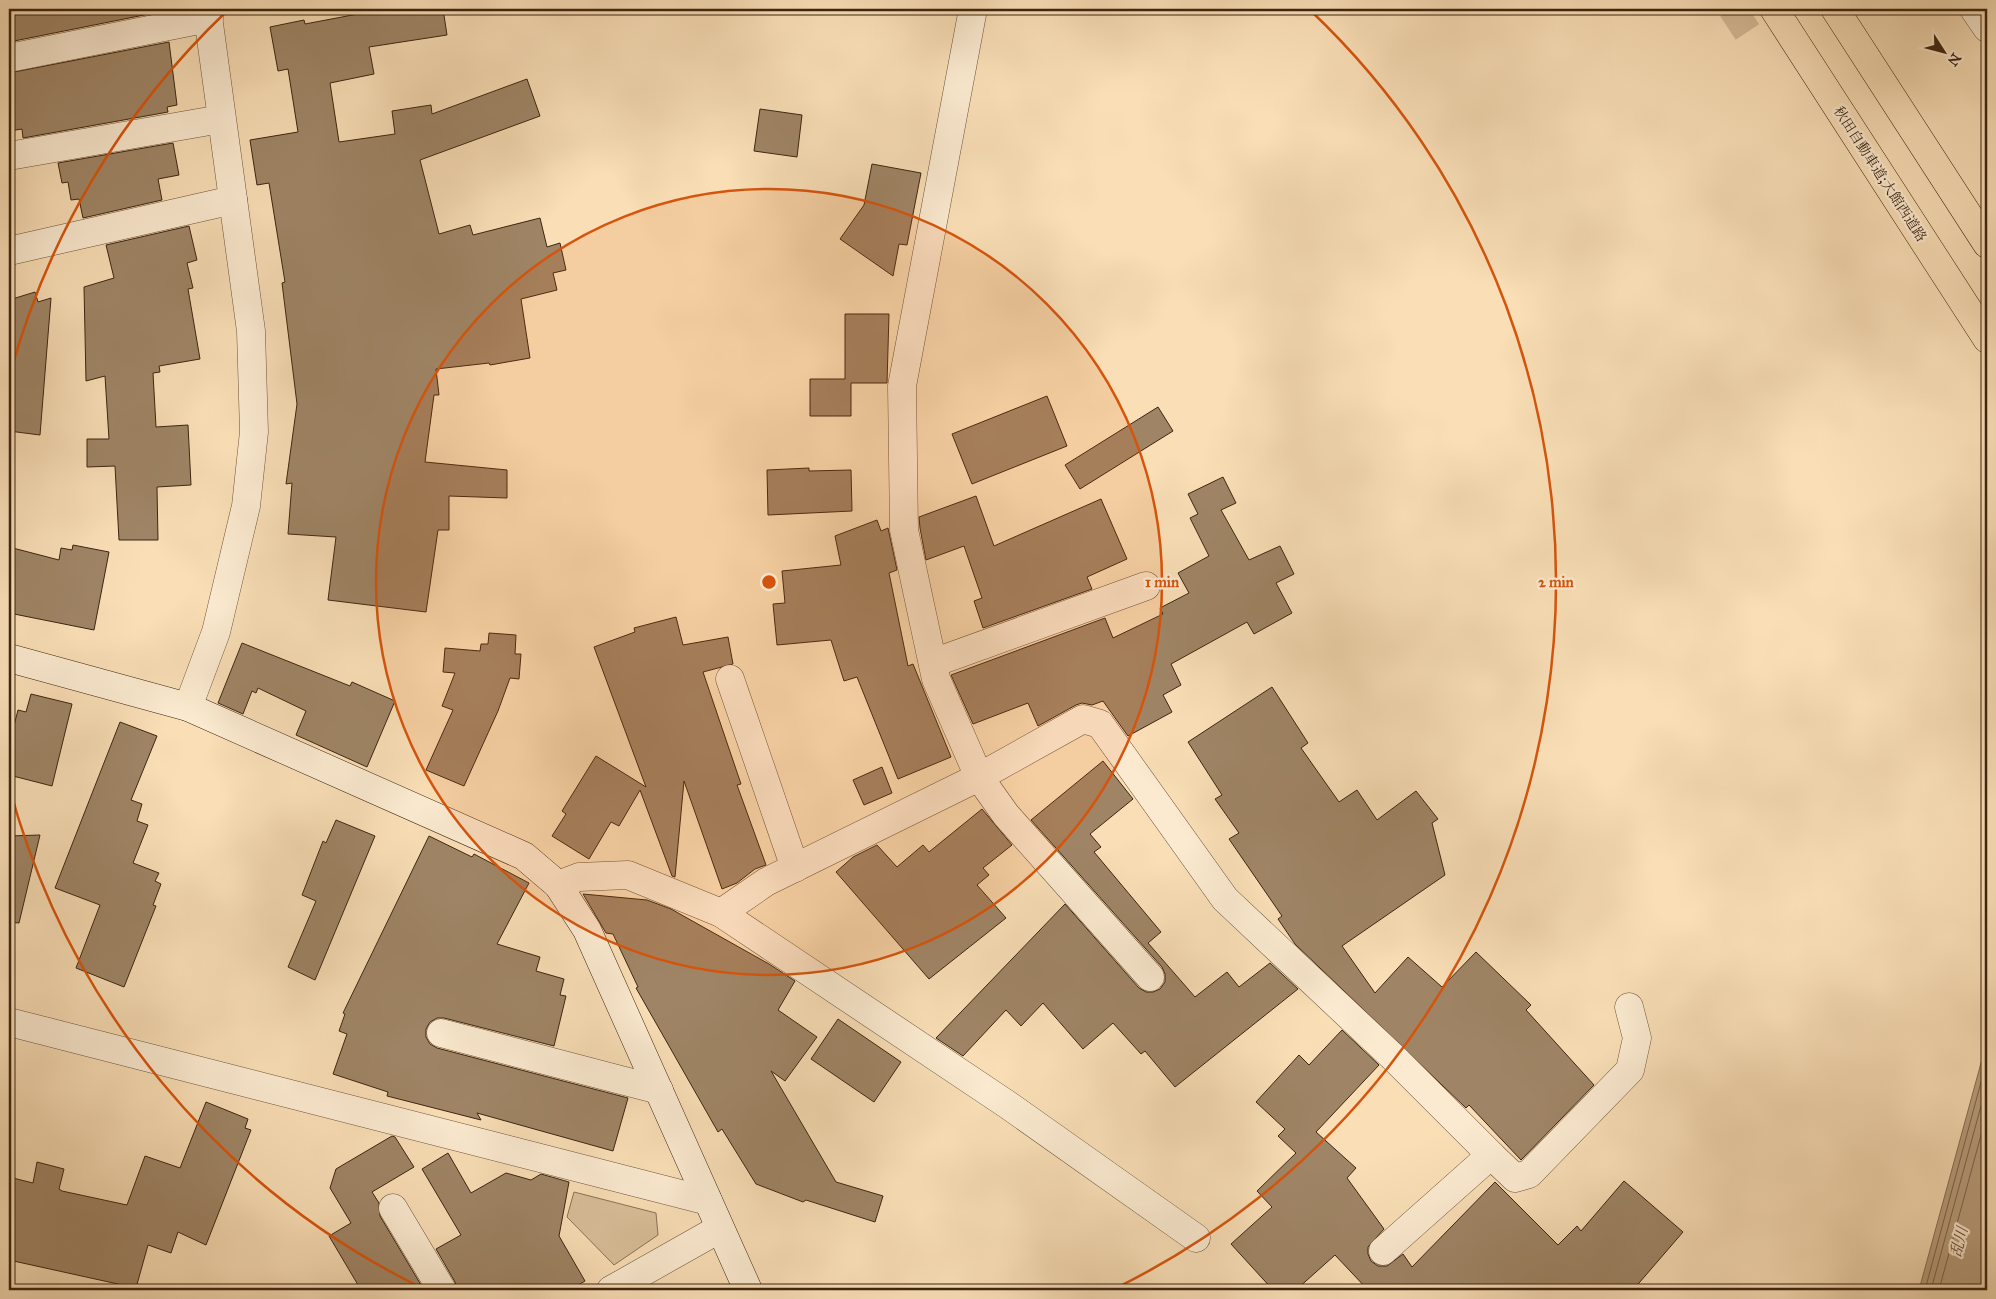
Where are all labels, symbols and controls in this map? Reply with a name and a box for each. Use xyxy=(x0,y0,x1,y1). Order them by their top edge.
north arrow xyxy=(1918,28,1968,78)
text: N xyxy=(1944,50,1964,69)
street label: 秋田自動車道;大館西道路 xyxy=(1830,103,1930,245)
centre of rings xyxy=(760,573,778,591)
text: 1 min xyxy=(1145,573,1180,591)
text: 2 min xyxy=(1538,573,1575,591)
water label: 乱川 xyxy=(1946,1223,1972,1259)

